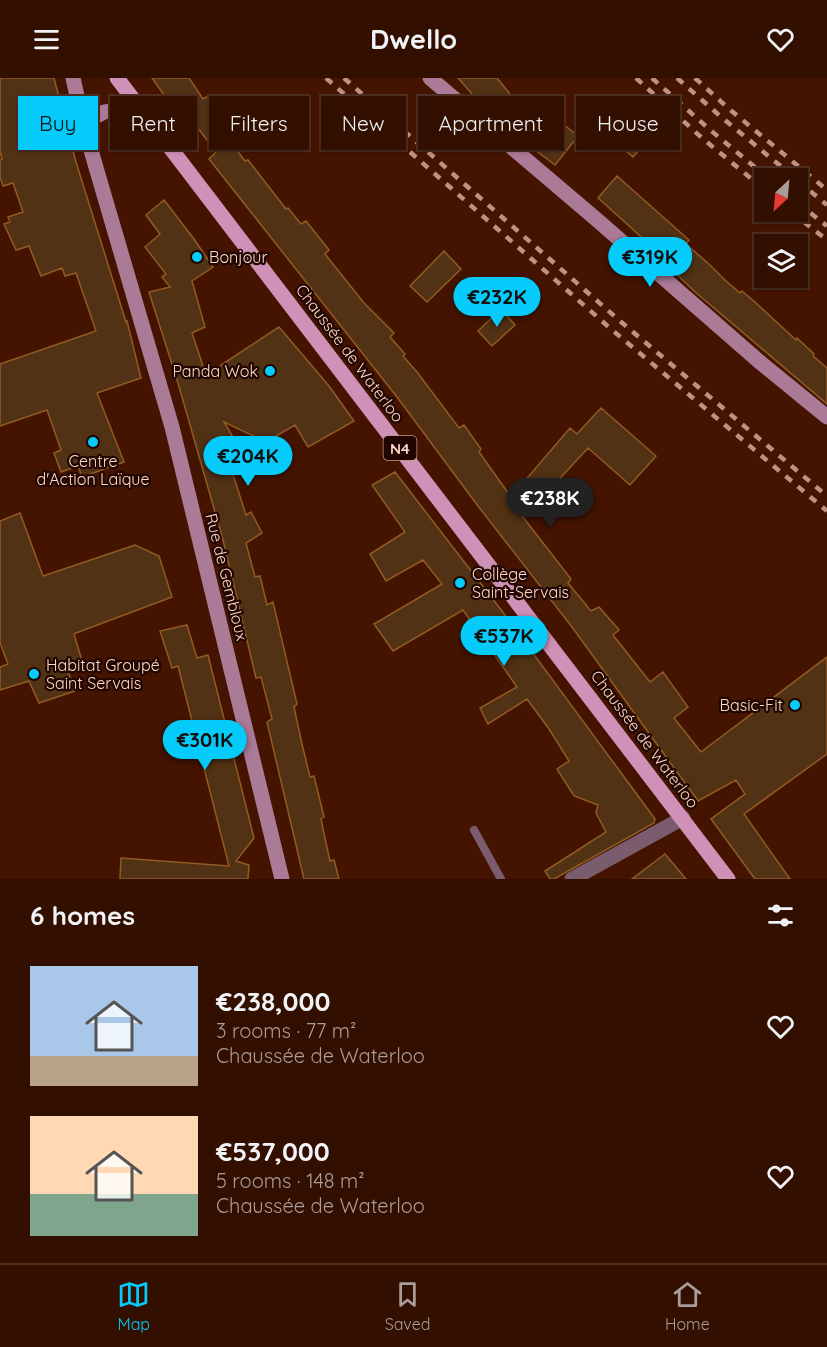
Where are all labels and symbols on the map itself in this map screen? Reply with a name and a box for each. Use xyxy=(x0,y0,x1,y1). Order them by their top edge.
north arrow xyxy=(754,168,808,222)
pin: €319K xyxy=(608,237,692,288)
place label: Bonjour xyxy=(209,247,268,267)
marker: Bonjour xyxy=(190,250,204,264)
pin: €232K xyxy=(455,277,539,328)
street label: Chaussée de Waterloo xyxy=(292,280,408,426)
place label: Panda Wok xyxy=(172,361,258,381)
marker: Panda Wok xyxy=(263,364,277,378)
marker: Centre d'Action Laïque xyxy=(86,435,100,449)
pin: €204K xyxy=(206,436,290,487)
road number: N4 xyxy=(384,436,416,460)
place label: Centre d'Action Laïque xyxy=(36,451,150,489)
pin: €238K xyxy=(508,478,592,529)
street label: Rue de Gembloux xyxy=(201,511,253,643)
place label: Collège Saint-Servais xyxy=(472,564,569,602)
marker: Collège Saint-Servais xyxy=(453,576,467,590)
pin: €537K xyxy=(462,616,546,667)
place label: Habitat Groupé Saint Servais xyxy=(46,655,160,693)
street label: Chaussée de Waterloo xyxy=(587,666,703,812)
marker: Habitat Groupé Saint Servais xyxy=(27,667,41,681)
place label: Basic-Fit xyxy=(720,695,783,715)
marker: Basic-Fit xyxy=(788,698,802,712)
pin: €301K xyxy=(163,720,247,771)

